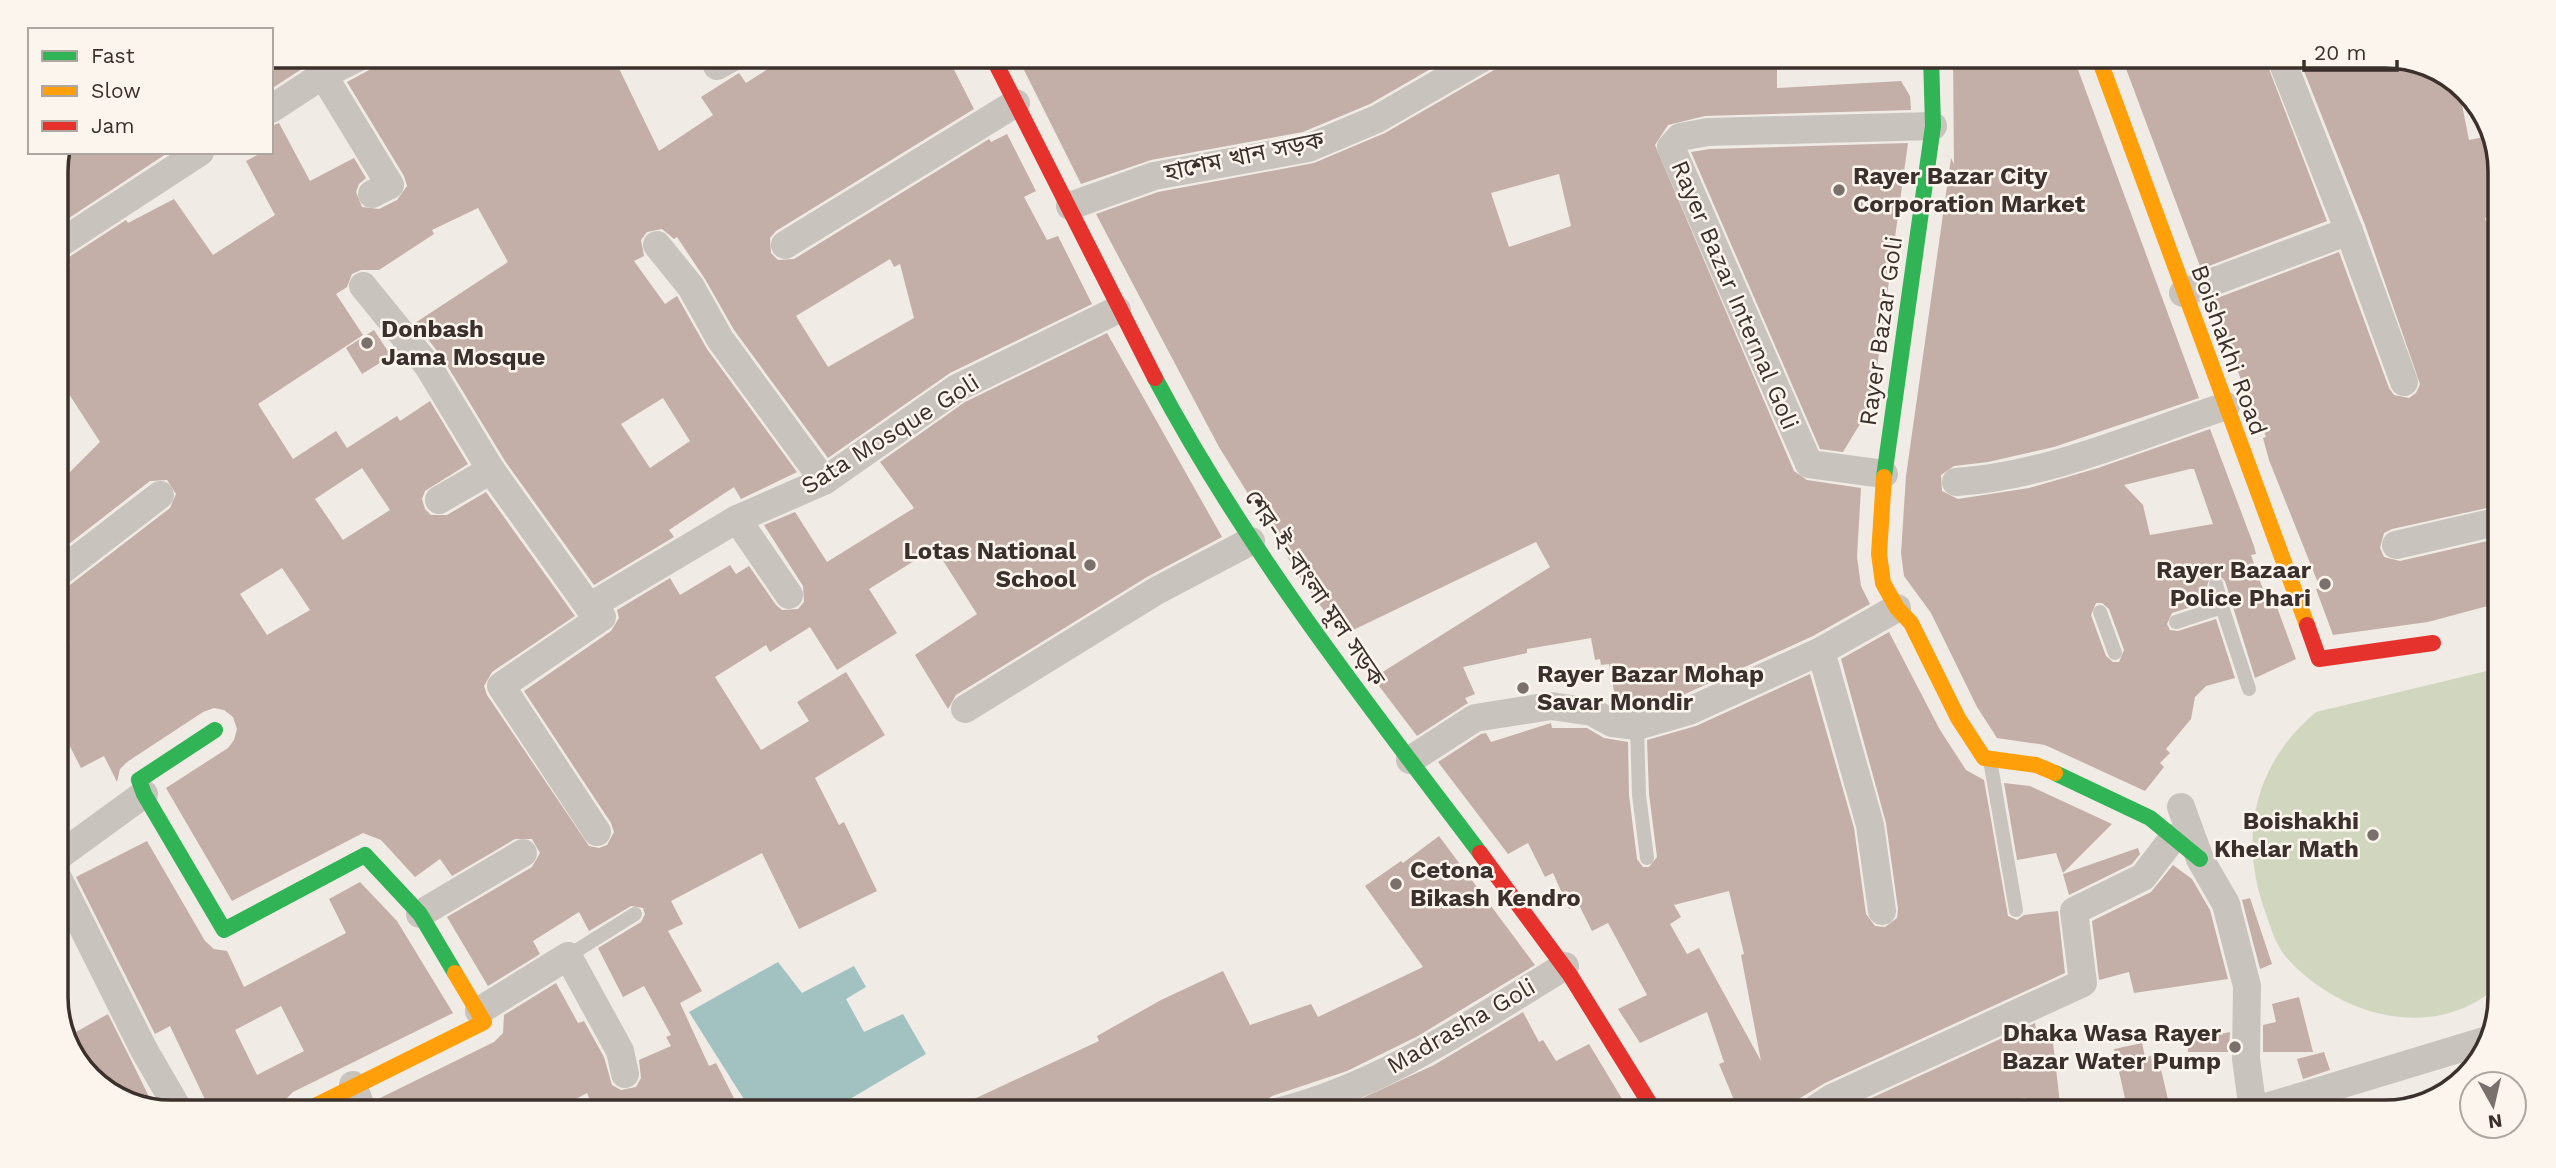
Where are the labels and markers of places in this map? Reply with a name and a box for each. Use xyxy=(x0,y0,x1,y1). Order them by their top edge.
place label: Rayer Bazar City Corporation Market xyxy=(1853,162,2086,218)
marker: Rayer Bazar City Corporation Market xyxy=(1831,182,1847,198)
place label: Donbash Jama Mosque xyxy=(381,315,545,371)
marker: Donbash Jama Mosque xyxy=(359,335,375,351)
place label: Lotas National School xyxy=(904,537,1076,593)
place label: Rayer Bazaar Police Phari xyxy=(2156,556,2312,612)
marker: Lotas National School xyxy=(1082,557,1098,573)
marker: Rayer Bazaar Police Phari xyxy=(2317,576,2333,592)
place label: Rayer Bazar Mohap Savar Mondir xyxy=(1537,660,1764,716)
marker: Rayer Bazar Mohap Savar Mondir xyxy=(1515,680,1531,696)
place label: Boishakhi Khelar Math xyxy=(2214,807,2359,863)
marker: Boishakhi Khelar Math xyxy=(2365,827,2381,843)
place label: Cetona Bikash Kendro xyxy=(1410,856,1581,912)
marker: Cetona Bikash Kendro xyxy=(1388,876,1404,892)
place label: Dhaka Wasa Rayer Bazar Water Pump xyxy=(2002,1019,2222,1075)
marker: Dhaka Wasa Rayer Bazar Water Pump xyxy=(2227,1039,2243,1055)

